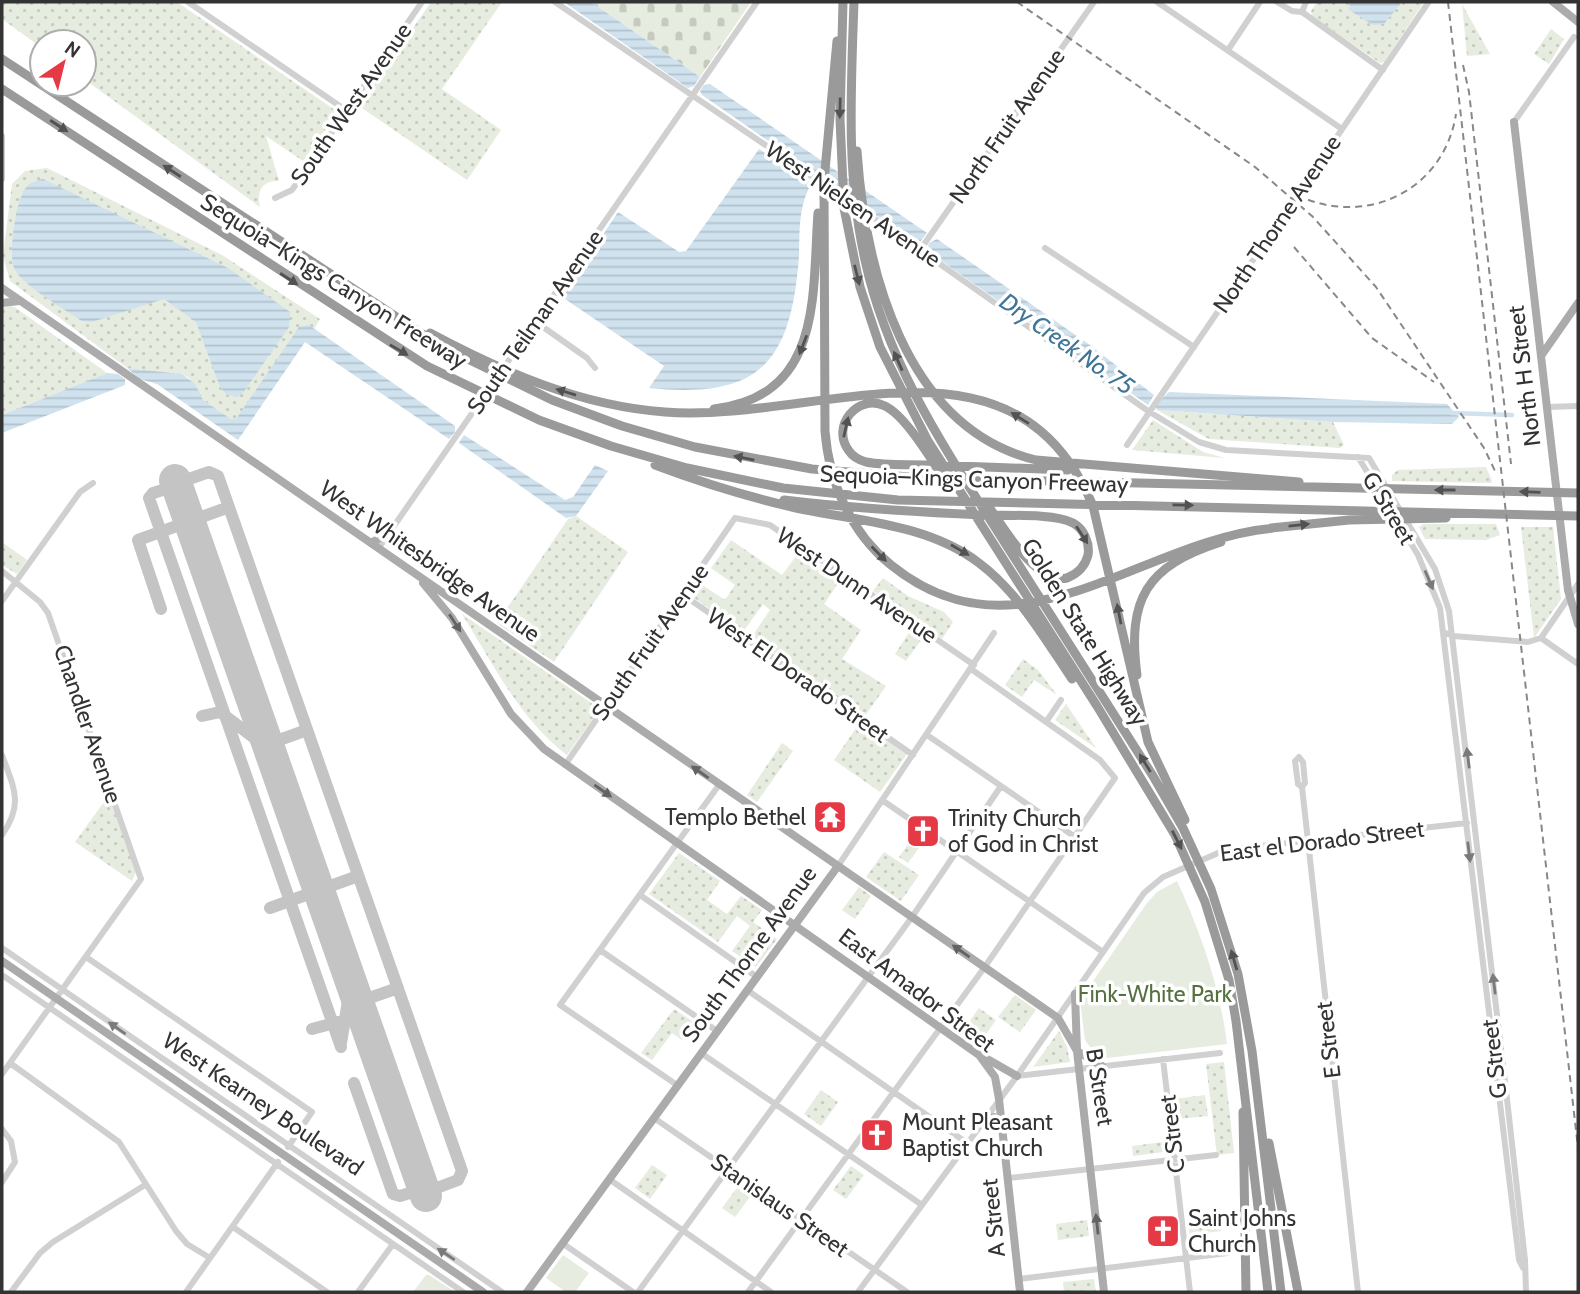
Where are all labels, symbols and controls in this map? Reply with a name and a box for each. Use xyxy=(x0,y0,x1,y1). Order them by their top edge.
street label: South West Avenue xyxy=(285,17,418,190)
north arrow xyxy=(28,28,98,98)
text: N xyxy=(60,36,85,63)
street label: North Fruit Avenue xyxy=(943,43,1071,209)
one-way arrow xyxy=(834,98,846,120)
one-way arrow xyxy=(50,119,68,133)
street label: North Thorne Avenue xyxy=(1207,130,1347,318)
street label: West Nielsen Avenue xyxy=(760,135,946,273)
one-way arrow xyxy=(162,165,181,178)
street label: Sequoia–Kings Canyon Freeway xyxy=(196,187,473,375)
street label: South Teilman Avenue xyxy=(461,224,609,419)
one-way arrow xyxy=(852,264,863,286)
one-way arrow xyxy=(280,272,299,285)
water label: Dry Creek No. 75 xyxy=(994,286,1140,401)
street label: North H Street xyxy=(1501,304,1547,448)
one-way arrow xyxy=(798,334,809,355)
one-way arrow xyxy=(389,343,409,355)
one-way arrow xyxy=(892,351,904,371)
one-way arrow xyxy=(555,387,576,397)
one-way arrow xyxy=(1011,412,1030,425)
one-way arrow xyxy=(841,415,852,437)
one-way arrow xyxy=(733,452,755,463)
street label: Sequoia–Kings Canyon Freeway xyxy=(819,460,1129,498)
street label: G Street xyxy=(1356,467,1422,550)
street label: West Whitesbridge Avenue xyxy=(315,474,546,648)
one-way arrow xyxy=(1434,484,1456,496)
one-way arrow xyxy=(1518,486,1540,497)
one-way arrow xyxy=(1172,499,1194,511)
one-way arrow xyxy=(1288,519,1310,530)
street label: West Dunn Avenue xyxy=(771,521,943,649)
one-way arrow xyxy=(1075,525,1088,545)
street label: Golden State Highway xyxy=(1016,533,1154,731)
one-way arrow xyxy=(951,544,970,556)
one-way arrow xyxy=(871,545,887,562)
street label: South Fruit Avenue xyxy=(586,558,715,726)
one-way arrow xyxy=(1424,569,1435,590)
street label: West El Dorado Street xyxy=(702,602,894,748)
one-way arrow xyxy=(1113,603,1124,625)
one-way arrow xyxy=(448,613,461,633)
street label: Chandler Avenue xyxy=(48,641,128,807)
one-way arrow xyxy=(1462,747,1473,769)
one-way arrow xyxy=(1139,754,1152,773)
one-way arrow xyxy=(691,765,709,779)
one-way arrow xyxy=(594,784,612,798)
temple icon: Templo Bethel xyxy=(811,798,849,836)
place label: Templo Bethel xyxy=(665,803,807,831)
place label: Trinity Church of God in Christ xyxy=(948,804,1098,858)
church icon: Trinity Church of God in Christ xyxy=(904,812,942,850)
street label: East el Dorado Street xyxy=(1218,815,1426,867)
one-way arrow xyxy=(1172,830,1183,850)
one-way arrow xyxy=(1464,842,1475,864)
street label: South Thorne Avenue xyxy=(676,860,822,1047)
street label: East Amador Street xyxy=(833,922,1001,1058)
one-way arrow xyxy=(952,944,970,958)
one-way arrow xyxy=(1229,949,1239,970)
one-way arrow xyxy=(1489,972,1500,994)
park label: Fink-White Park xyxy=(1078,980,1233,1008)
street label: E Street xyxy=(1309,1000,1347,1080)
street label: G Street xyxy=(1475,1017,1513,1100)
one-way arrow xyxy=(108,1021,126,1035)
street label: West Kearney Boulevard xyxy=(157,1026,369,1182)
street label: B Street xyxy=(1080,1046,1120,1128)
street label: C Street xyxy=(1153,1093,1191,1175)
place label: Mount Pleasant Baptist Church xyxy=(902,1108,1053,1162)
church icon: Mount Pleasant Baptist Church xyxy=(858,1116,896,1154)
street label: Stanislaus Street xyxy=(706,1147,854,1263)
street label: A Street xyxy=(975,1177,1011,1258)
place label: Saint Johns Church xyxy=(1188,1204,1296,1258)
church icon: Saint Johns Church xyxy=(1144,1212,1182,1250)
one-way arrow xyxy=(1091,1213,1102,1235)
one-way arrow xyxy=(437,1247,455,1261)

